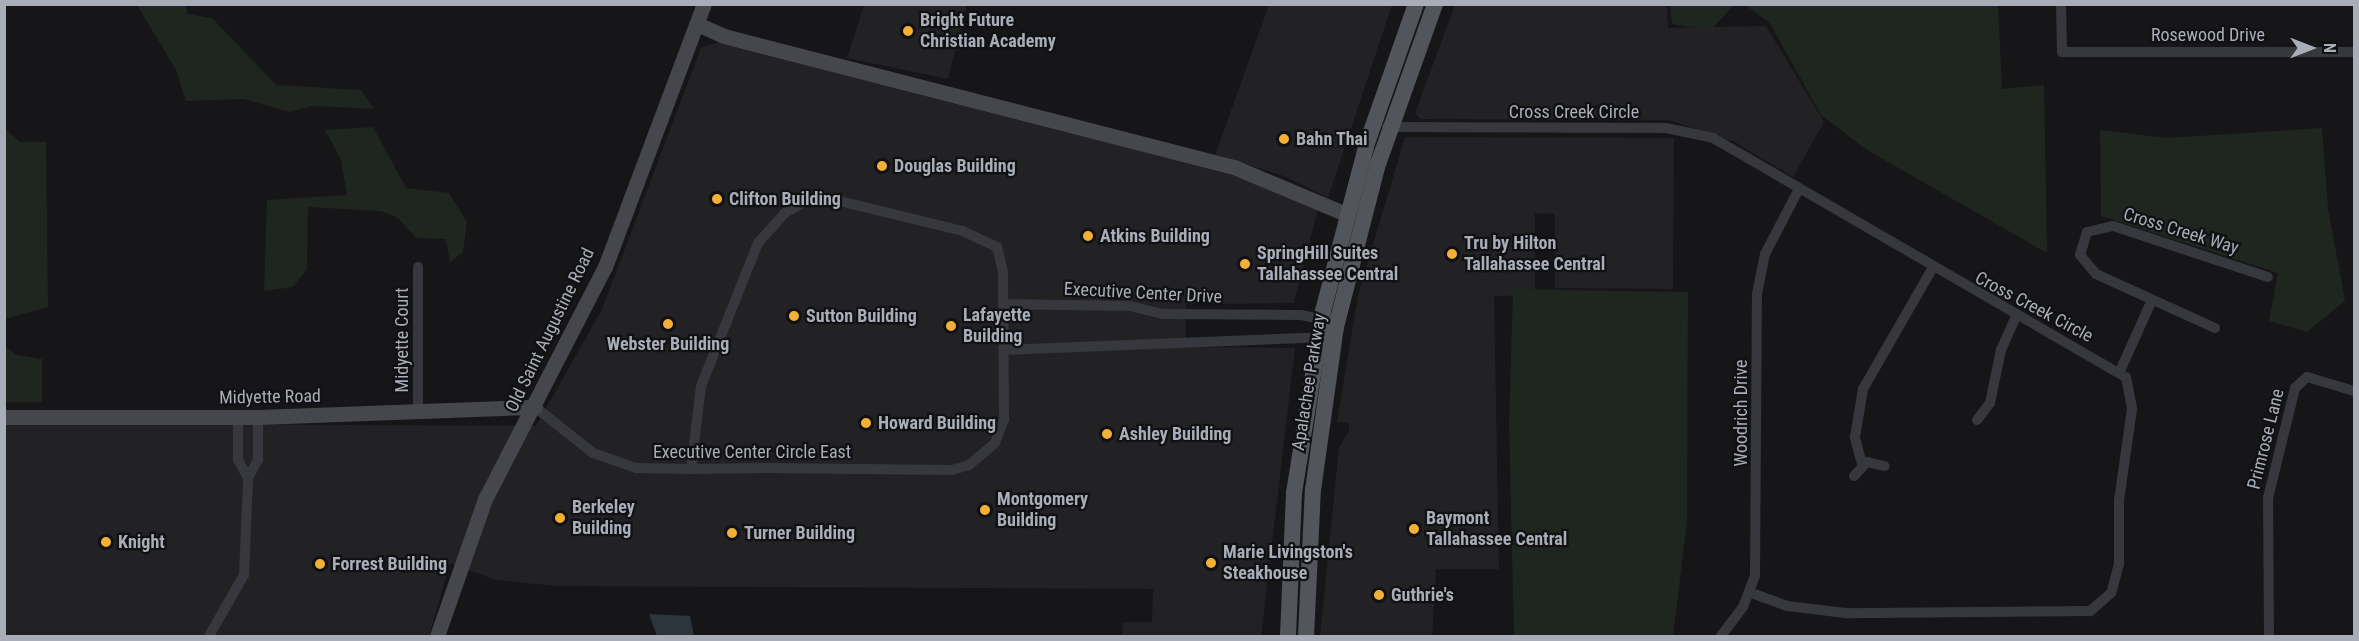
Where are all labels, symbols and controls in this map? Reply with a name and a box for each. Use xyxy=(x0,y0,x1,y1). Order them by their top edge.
place label: Bright Future Christian Academy xyxy=(920,10,1056,52)
north arrow xyxy=(2281,18,2341,78)
marker: Bright Future Christian Academy xyxy=(901,24,915,38)
street label: Rosewood Drive xyxy=(2151,24,2265,46)
text: N xyxy=(2320,43,2339,53)
street label: Cross Creek Circle xyxy=(1509,101,1639,123)
place label: Bahn Thai xyxy=(1296,128,1368,150)
marker: Bahn Thai xyxy=(1277,132,1291,146)
place label: Douglas Building xyxy=(894,155,1016,177)
marker: Douglas Building xyxy=(875,159,889,173)
place label: Clifton Building xyxy=(729,188,841,210)
marker: Clifton Building xyxy=(710,192,724,206)
street label: Cross Creek Way xyxy=(2121,203,2241,259)
place label: Atkins Building xyxy=(1100,225,1210,247)
marker: Atkins Building xyxy=(1081,229,1095,243)
place label: Tru by Hilton Tallahassee Central xyxy=(1464,233,1605,276)
place label: SpringHill Suites Tallahassee Central xyxy=(1257,243,1398,286)
street label: Old Saint Augustine Road xyxy=(501,244,599,416)
marker: Tru by Hilton Tallahassee Central xyxy=(1445,247,1459,261)
marker: SpringHill Suites Tallahassee Central xyxy=(1238,257,1252,271)
street label: Cross Creek Circle xyxy=(1971,267,2097,347)
street label: Executive Center Drive xyxy=(1063,278,1223,308)
street label: Midyette Court xyxy=(391,288,413,392)
place label: Sutton Building xyxy=(806,305,917,327)
place label: Lafayette Building xyxy=(963,305,1031,348)
marker: Sutton Building xyxy=(787,309,801,323)
street label: Apalachee Parkway xyxy=(1288,312,1330,452)
marker: Webster Building xyxy=(661,317,675,331)
marker: Lafayette Building xyxy=(944,319,958,333)
place label: Webster Building xyxy=(607,333,729,355)
street label: Woodrich Drive xyxy=(1730,359,1752,467)
street label: Midyette Road xyxy=(219,385,321,409)
street label: Primrose Lane xyxy=(2243,387,2289,491)
place label: Howard Building xyxy=(878,412,996,434)
marker: Howard Building xyxy=(859,416,873,430)
place label: Ashley Building xyxy=(1119,423,1231,445)
marker: Ashley Building xyxy=(1100,427,1114,441)
street label: Executive Center Circle East xyxy=(653,441,851,463)
place label: Montgomery Building xyxy=(997,489,1088,532)
place label: Berkeley Building xyxy=(572,497,635,540)
marker: Montgomery Building xyxy=(978,503,992,517)
place label: Baymont Tallahassee Central xyxy=(1426,508,1567,550)
marker: Berkeley Building xyxy=(553,511,567,525)
place label: Turner Building xyxy=(744,522,855,544)
marker: Baymont Tallahassee Central xyxy=(1407,522,1421,536)
marker: Turner Building xyxy=(725,526,739,540)
place label: Knight xyxy=(118,531,165,553)
marker: Knight xyxy=(99,535,113,549)
place label: Marie Livingston's Steakhouse xyxy=(1223,542,1353,584)
place label: Forrest Building xyxy=(332,553,447,575)
marker: Marie Livingston's Steakhouse xyxy=(1204,556,1218,570)
marker: Forrest Building xyxy=(313,557,327,571)
place label: Guthrie's xyxy=(1391,584,1454,606)
marker: Guthrie's xyxy=(1372,588,1386,602)

